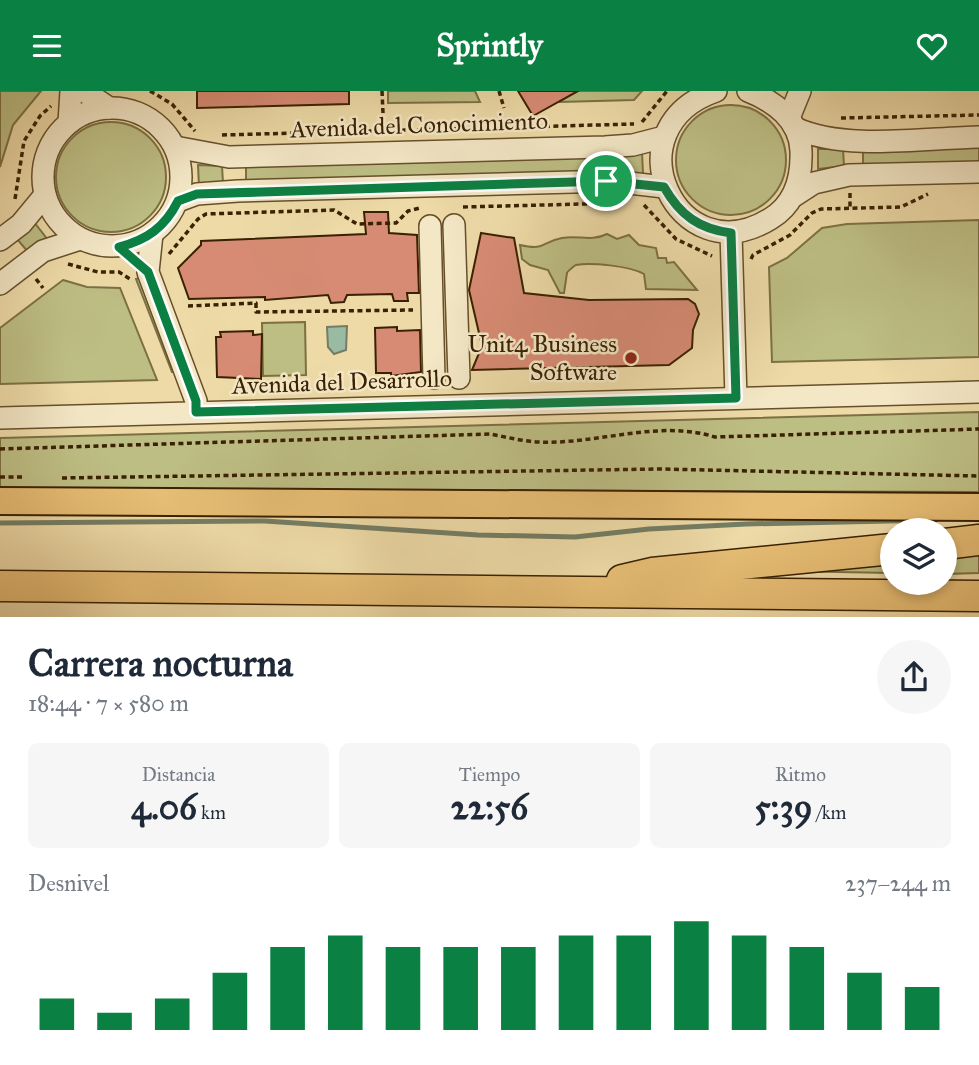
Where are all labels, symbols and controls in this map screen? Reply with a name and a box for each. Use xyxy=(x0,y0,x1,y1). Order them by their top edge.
text: Sprintly xyxy=(436,26,543,65)
icon: menu xyxy=(28,27,66,65)
icon: heart xyxy=(913,27,951,65)
street label: Avenida del Conocimiento xyxy=(289,106,548,145)
pin xyxy=(576,151,636,211)
icon: arrive xyxy=(587,162,625,200)
place label: Unit4 Business Software xyxy=(468,329,617,387)
marker: Unit4 Business Software xyxy=(623,350,639,366)
street label: Avenida del Desarrollo xyxy=(231,363,452,401)
map controls xyxy=(880,518,957,595)
button: layers xyxy=(880,518,957,595)
text: Carrera nocturna xyxy=(28,640,293,686)
button: share xyxy=(877,640,951,714)
text: 18:44 · 7 × 580 m xyxy=(28,689,189,717)
text: Distancia xyxy=(142,763,215,786)
text: Tiempo xyxy=(459,763,520,786)
text: Ritmo xyxy=(775,763,826,786)
text: 4.06 xyxy=(131,786,197,829)
text: 22:56 xyxy=(451,786,528,829)
text: 5:39 xyxy=(755,786,812,829)
text: km xyxy=(197,801,226,824)
text: /km xyxy=(812,801,846,824)
text: Desnivel xyxy=(28,869,109,897)
text: 237–244 m xyxy=(845,869,951,897)

